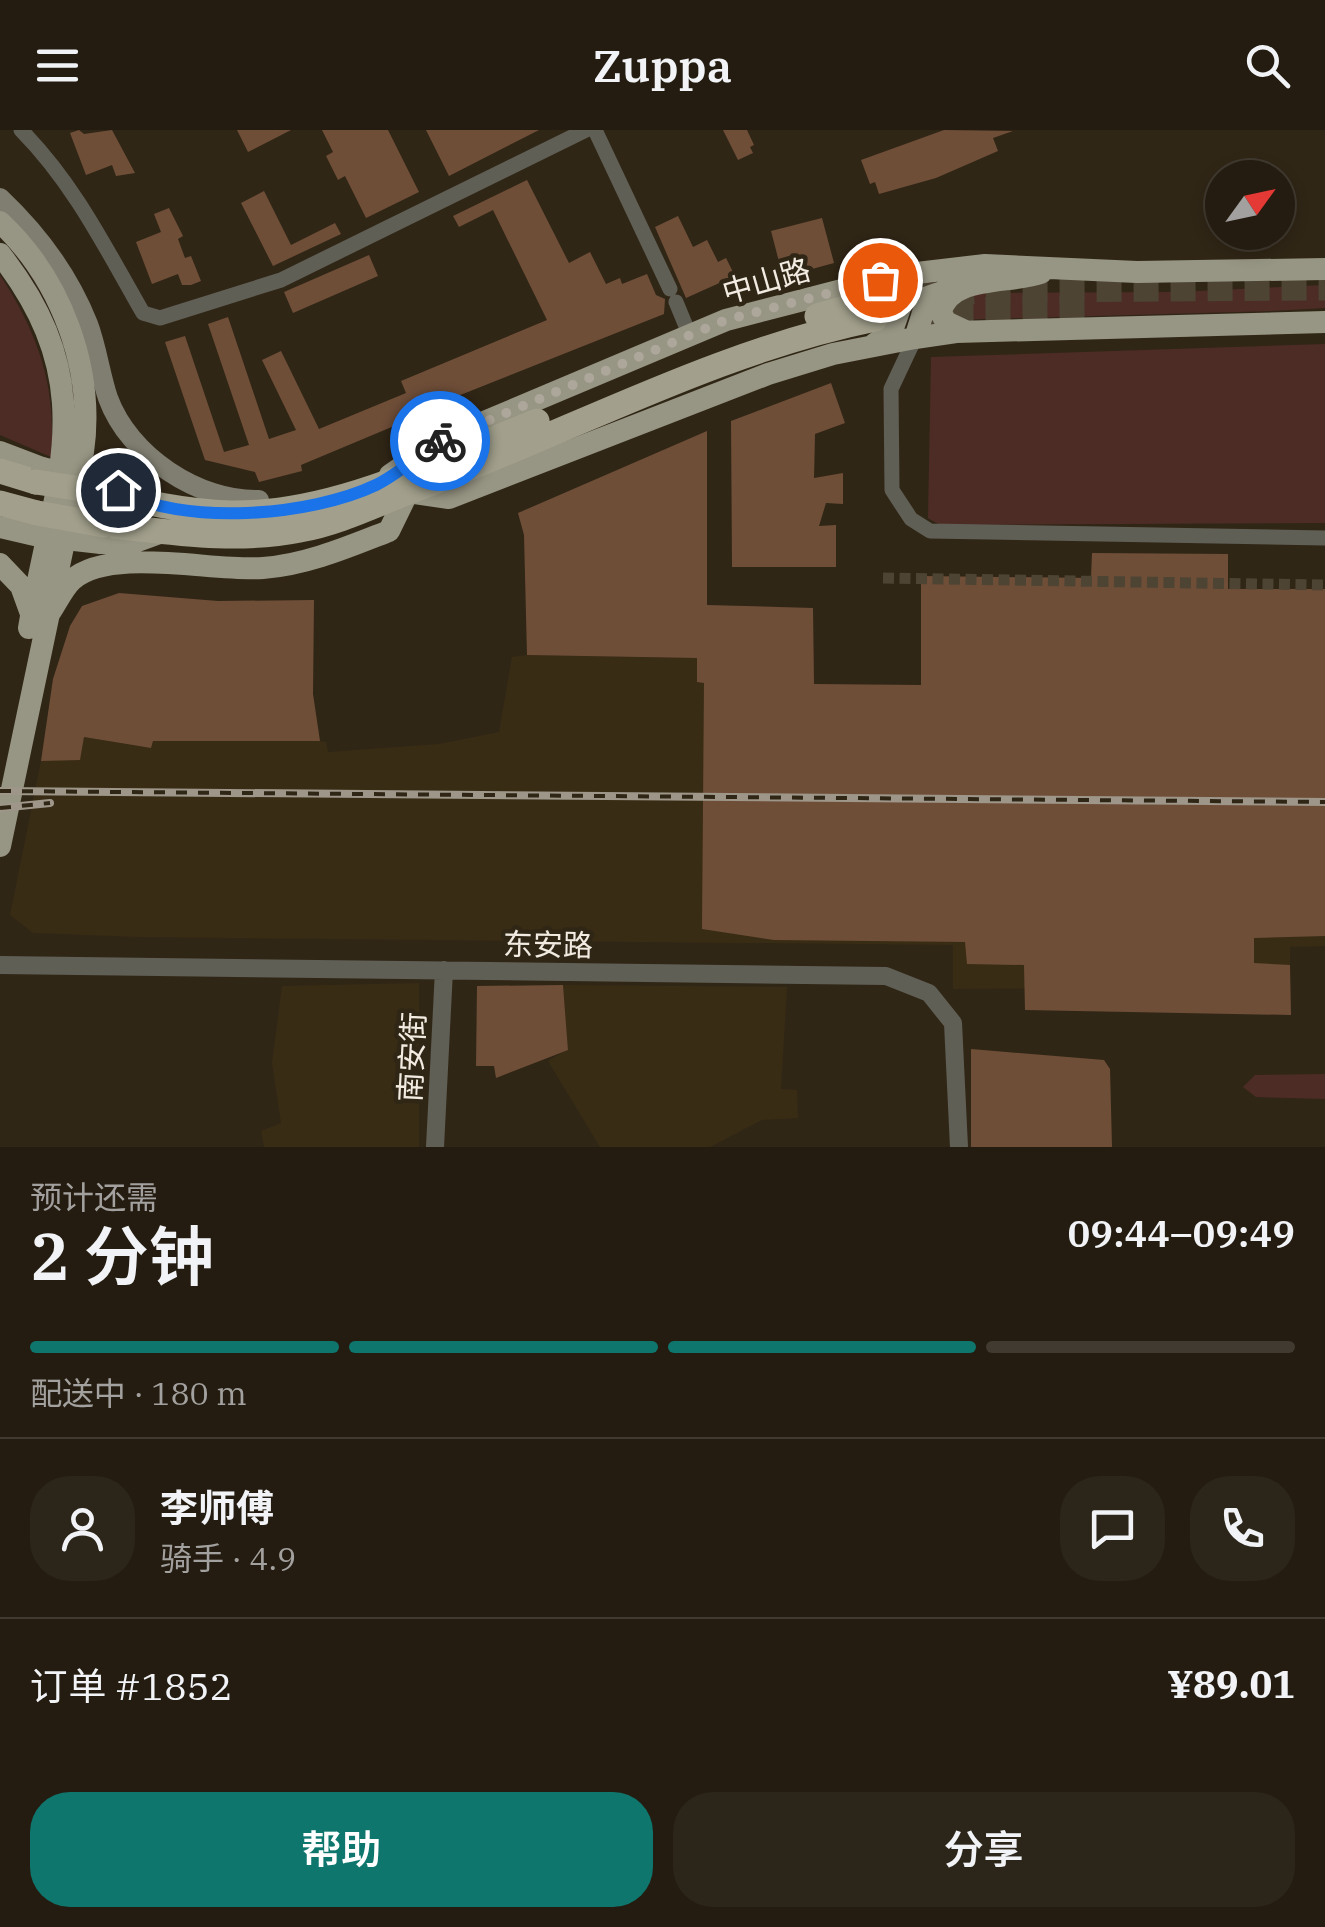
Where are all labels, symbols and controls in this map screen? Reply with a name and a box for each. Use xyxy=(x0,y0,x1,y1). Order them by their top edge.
text: Zuppa xyxy=(593,36,732,94)
icon: menu xyxy=(30,38,85,93)
icon: search xyxy=(1240,38,1295,93)
north arrow xyxy=(1205,160,1295,250)
map controls xyxy=(1205,160,1295,250)
pin xyxy=(838,238,923,323)
street label: 中山路 xyxy=(717,249,815,311)
icon: bag xyxy=(853,253,908,308)
courier xyxy=(390,391,490,491)
icon: bike xyxy=(413,414,468,469)
pin xyxy=(76,448,161,533)
icon: home xyxy=(91,463,146,518)
street label: 东安路 xyxy=(503,924,593,964)
street label: 南安街 xyxy=(389,1011,433,1103)
text: 预计还需 xyxy=(30,1176,158,1218)
text: 09:44–09:49 xyxy=(1068,1208,1295,1257)
text: 2 分钟 xyxy=(30,1213,214,1298)
text: 配送中 · 180 m xyxy=(30,1372,247,1414)
button: person xyxy=(30,1476,135,1581)
button: chat xyxy=(1060,1476,1165,1581)
button: phone xyxy=(1190,1476,1295,1581)
text: 李师傅 xyxy=(160,1483,274,1532)
text: 骑手 · 4.9 xyxy=(160,1537,296,1579)
text: ¥89.01 xyxy=(1167,1659,1295,1708)
text: 订单 #1852 xyxy=(30,1661,232,1710)
button: 帮助 xyxy=(30,1792,653,1907)
button: 分享 xyxy=(673,1792,1295,1907)

